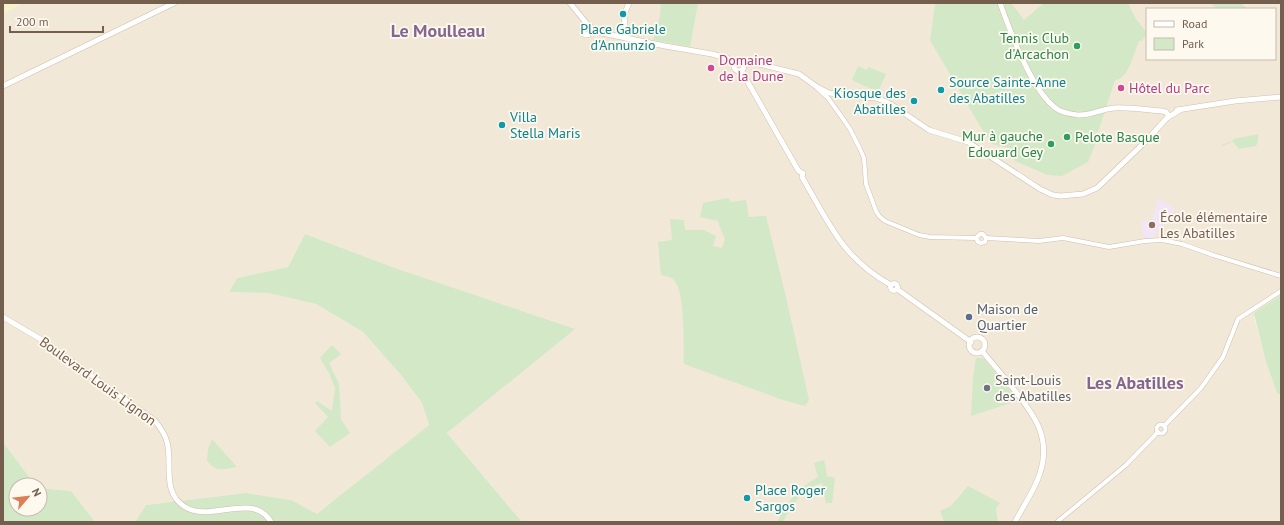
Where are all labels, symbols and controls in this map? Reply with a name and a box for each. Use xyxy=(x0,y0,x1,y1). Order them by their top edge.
scale bar xyxy=(10,8,103,34)
legend xyxy=(1146,8,1276,60)
marker: Place Gabriele d'Annunzio xyxy=(618,9,628,19)
text: 200 m xyxy=(16,14,49,29)
text: Road xyxy=(1182,16,1207,31)
district label: Le Moulleau xyxy=(391,19,485,42)
place label: Place Gabriele d'Annunzio xyxy=(580,20,666,54)
place label: Tennis Club d'Arcachon xyxy=(1000,29,1069,63)
text: Park xyxy=(1182,36,1204,51)
marker: Tennis Club d'Arcachon xyxy=(1072,41,1082,51)
place label: Domaine de la Dune xyxy=(719,51,784,85)
marker: Domaine de la Dune xyxy=(706,63,716,73)
place label: Source Sainte-Anne des Abatilles xyxy=(949,73,1066,107)
place label: Hôtel du Parc xyxy=(1129,79,1210,97)
marker: Hôtel du Parc xyxy=(1116,83,1126,93)
place label: Kiosque des Abatilles xyxy=(834,84,906,118)
marker: Source Sainte-Anne des Abatilles xyxy=(936,85,946,95)
marker: Kiosque des Abatilles xyxy=(909,96,919,106)
place label: Villa Stella Maris xyxy=(509,108,581,142)
marker: Villa Stella Maris xyxy=(497,120,507,130)
place label: Mur à gauche Edouard Gey xyxy=(962,127,1043,161)
place label: Pelote Basque xyxy=(1075,128,1160,146)
marker: Pelote Basque xyxy=(1062,132,1072,142)
marker: Mur à gauche Edouard Gey xyxy=(1046,139,1056,149)
place label: École élémentaire Les Abatilles xyxy=(1160,208,1268,242)
marker: École élémentaire Les Abatilles xyxy=(1147,220,1157,230)
place label: Maison de Quartier xyxy=(977,300,1038,334)
marker: Maison de Quartier xyxy=(964,312,974,322)
street label: Boulevard Louis Lignon xyxy=(36,333,160,429)
place label: Saint-Louis des Abatilles xyxy=(995,371,1071,405)
district label: Les Abatilles xyxy=(1086,371,1184,394)
marker: Saint-Louis des Abatilles xyxy=(982,383,992,393)
north arrow xyxy=(8,477,48,517)
place label: Place Roger Sargos xyxy=(755,481,825,515)
text: N xyxy=(29,486,45,499)
marker: Place Roger Sargos xyxy=(742,493,752,503)

